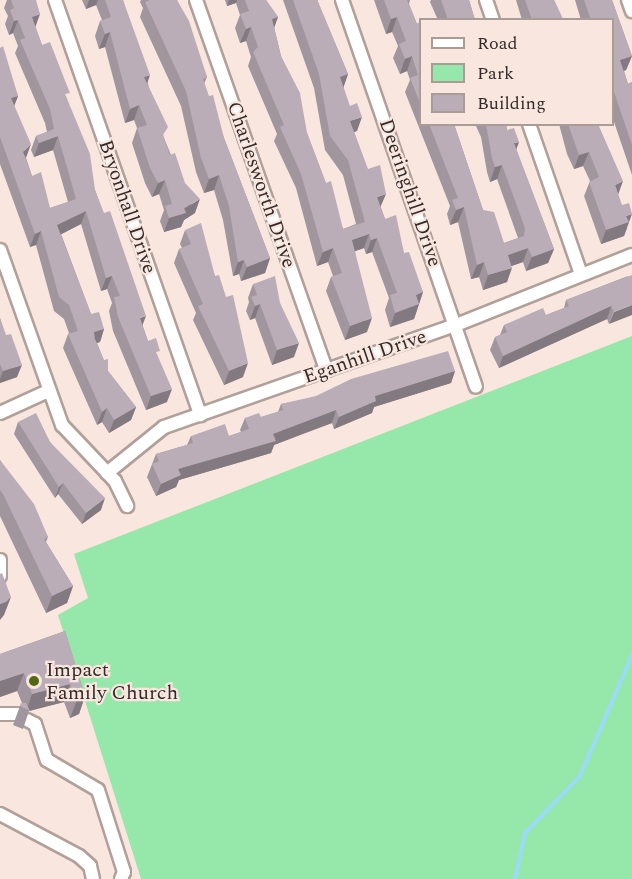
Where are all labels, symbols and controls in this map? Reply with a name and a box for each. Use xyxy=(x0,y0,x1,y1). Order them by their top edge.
legend xyxy=(419,18,614,126)
text: Road xyxy=(477,30,518,57)
text: Park xyxy=(477,60,514,87)
text: Building xyxy=(477,90,546,117)
street label: Charlesworth Drive xyxy=(221,99,301,271)
street label: Deeringhill Drive xyxy=(373,116,447,270)
street label: Bryonhall Drive xyxy=(93,137,161,277)
street label: Eganhill Drive xyxy=(300,325,430,389)
place label: Impact Family Church xyxy=(46,658,178,705)
marker: Impact Family Church xyxy=(27,674,41,688)

